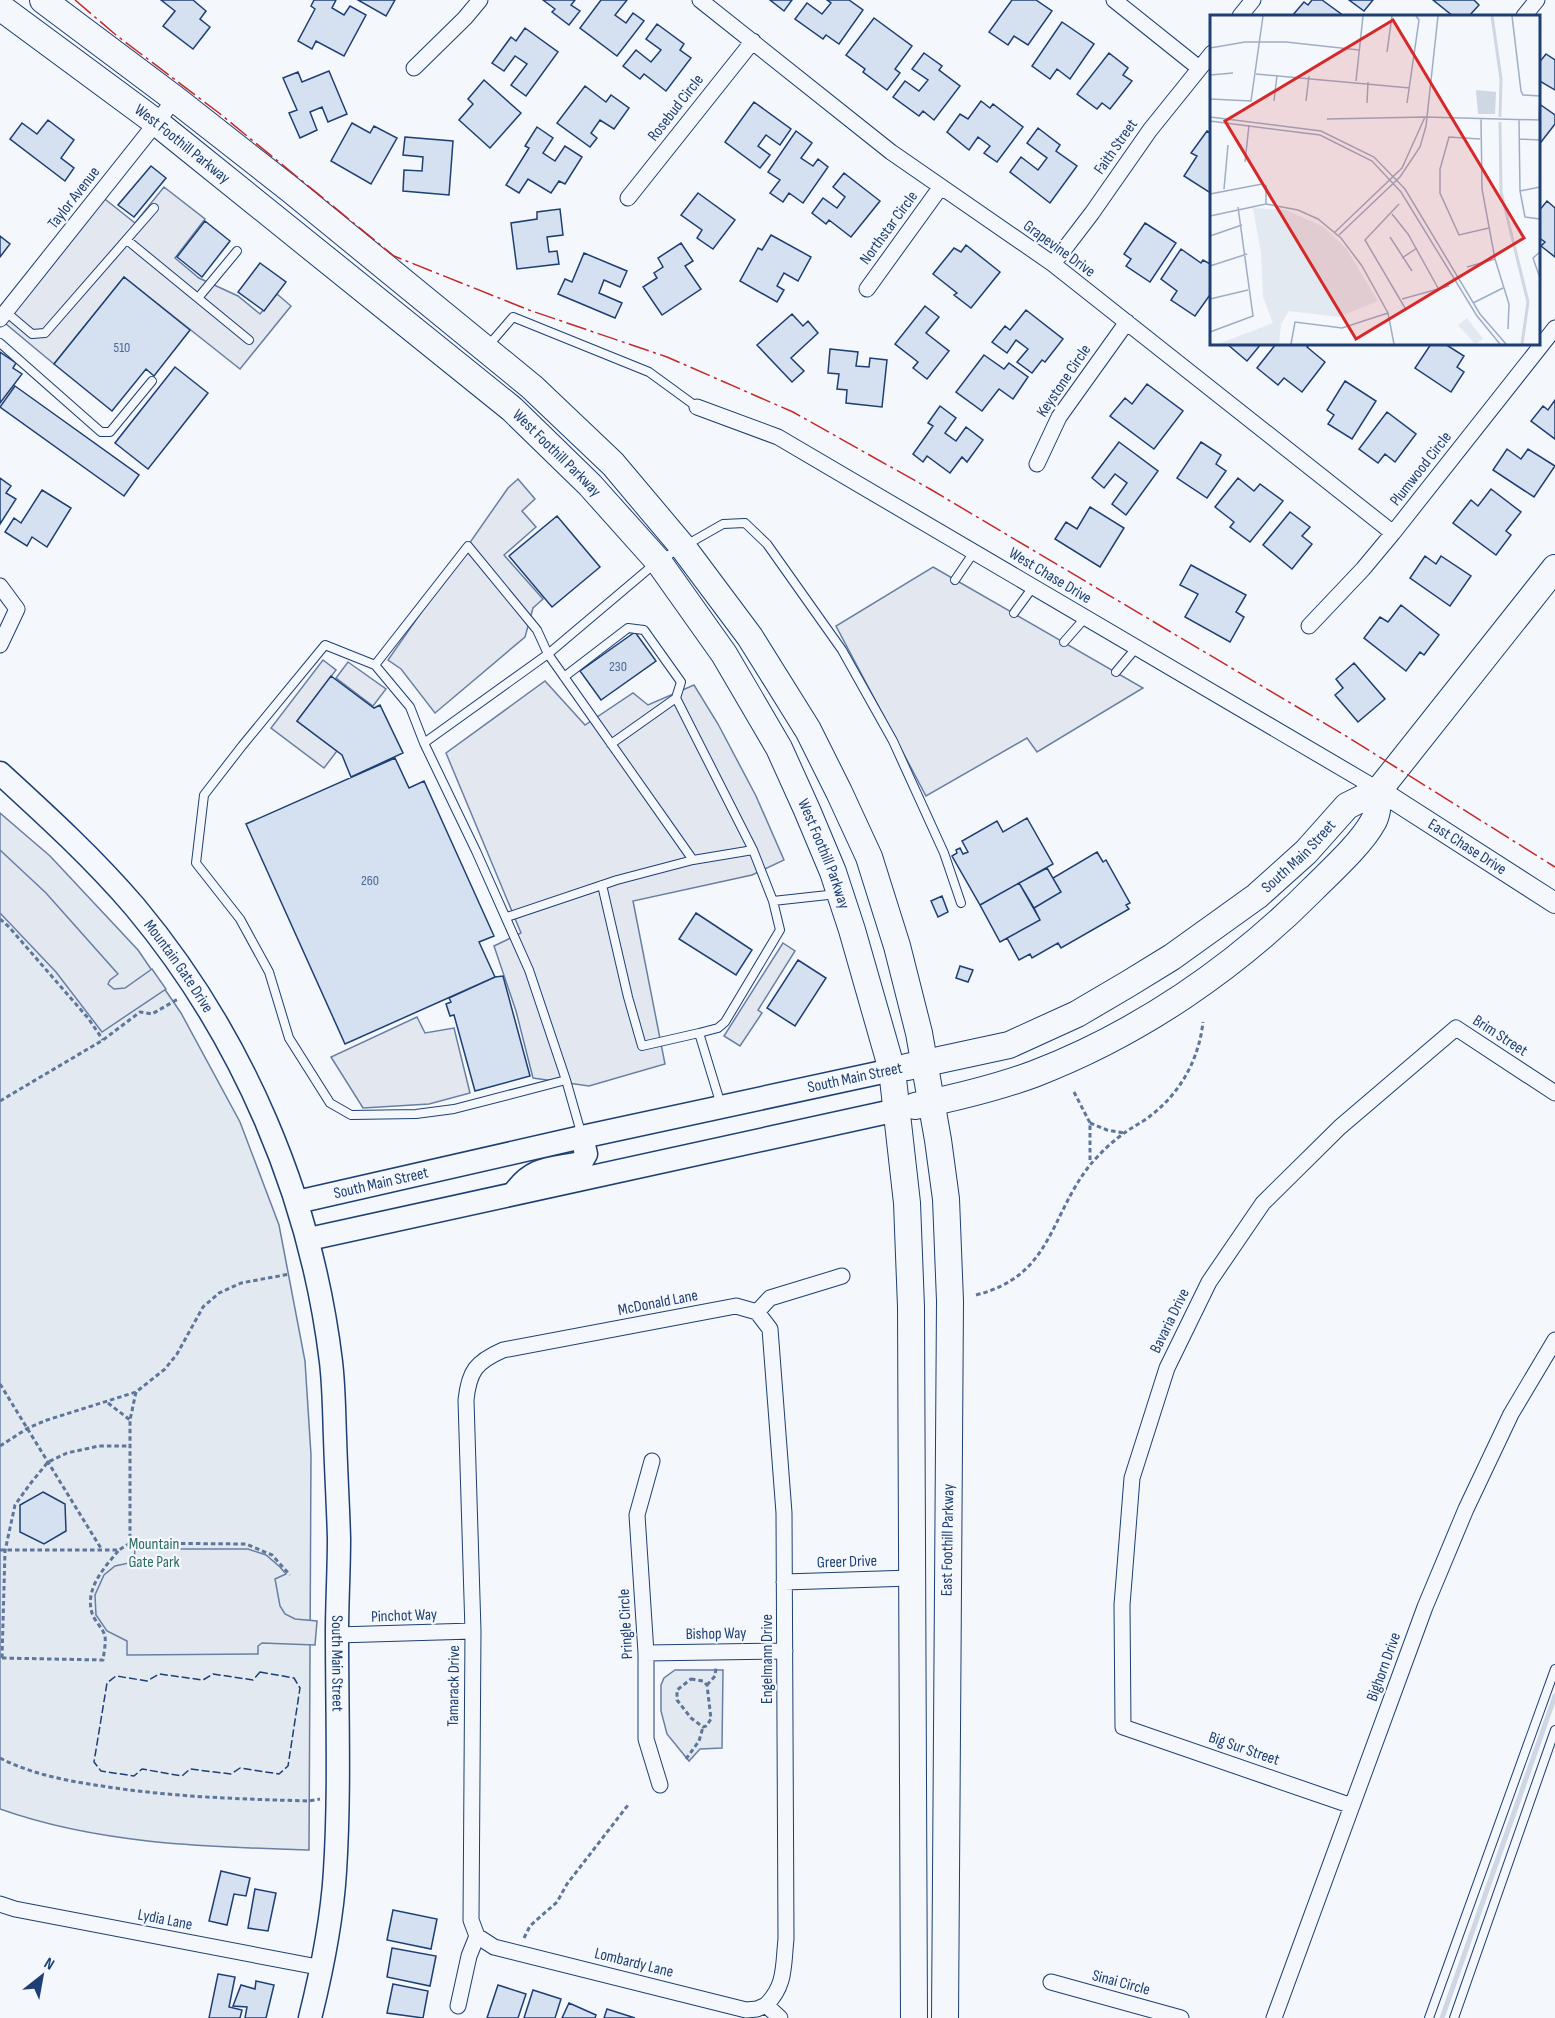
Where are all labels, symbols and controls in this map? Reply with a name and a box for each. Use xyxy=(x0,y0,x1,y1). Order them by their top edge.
inset map xyxy=(1210,15,1540,345)
street label: Rosebud Circle xyxy=(644,71,708,145)
street label: West Foothill Parkway xyxy=(131,100,234,188)
street label: Faith Street xyxy=(1090,116,1142,178)
street label: Taylor Avenue xyxy=(44,163,104,233)
street label: Northstar Circle xyxy=(856,188,922,268)
street label: Grapevine Drive xyxy=(1019,217,1099,281)
house number: 510 xyxy=(114,339,130,356)
street label: Keystone Circle xyxy=(1033,341,1095,421)
street label: West Foothill Parkway xyxy=(509,405,605,501)
street label: Plumwood Circle xyxy=(1386,428,1456,510)
street label: West Chase Drive xyxy=(1005,544,1095,608)
house number: 230 xyxy=(609,658,627,675)
street label: West Foothill Parkway xyxy=(794,796,854,911)
street label: East Chase Drive xyxy=(1425,815,1510,879)
street label: South Main Street xyxy=(1258,816,1340,897)
house number: 260 xyxy=(361,872,379,889)
street label: Mountain Gate Drive xyxy=(140,916,218,1016)
street label: Brim Street xyxy=(1469,1011,1531,1061)
street label: South Main Street xyxy=(806,1059,904,1097)
street label: South Main Street xyxy=(332,1163,430,1203)
street label: McDonald Lane xyxy=(616,1286,700,1320)
street label: Bavaria Drive xyxy=(1146,1286,1194,1356)
street label: East Foothill Parkway xyxy=(938,1484,958,1596)
park label: Mountain Gate Park xyxy=(128,1535,180,1572)
street label: Greer Drive xyxy=(817,1551,877,1573)
street label: Pringle Circle xyxy=(615,1588,637,1660)
street label: Pinchot Way xyxy=(371,1605,437,1627)
street label: Engelmann Drive xyxy=(758,1614,777,1704)
street label: South Main Street xyxy=(327,1615,347,1712)
street label: Bishop Way xyxy=(685,1624,747,1644)
street label: Bighorn Drive xyxy=(1363,1630,1405,1704)
street label: Tamarack Drive xyxy=(444,1645,464,1727)
street label: Big Sur Street xyxy=(1206,1728,1282,1770)
street label: Lydia Lane xyxy=(136,1905,194,1935)
street label: Lombardy Lane xyxy=(593,1944,675,1982)
north arrow xyxy=(12,1946,72,2006)
text: N xyxy=(40,1954,58,1975)
street label: Sinai Circle xyxy=(1090,1966,1152,2000)

